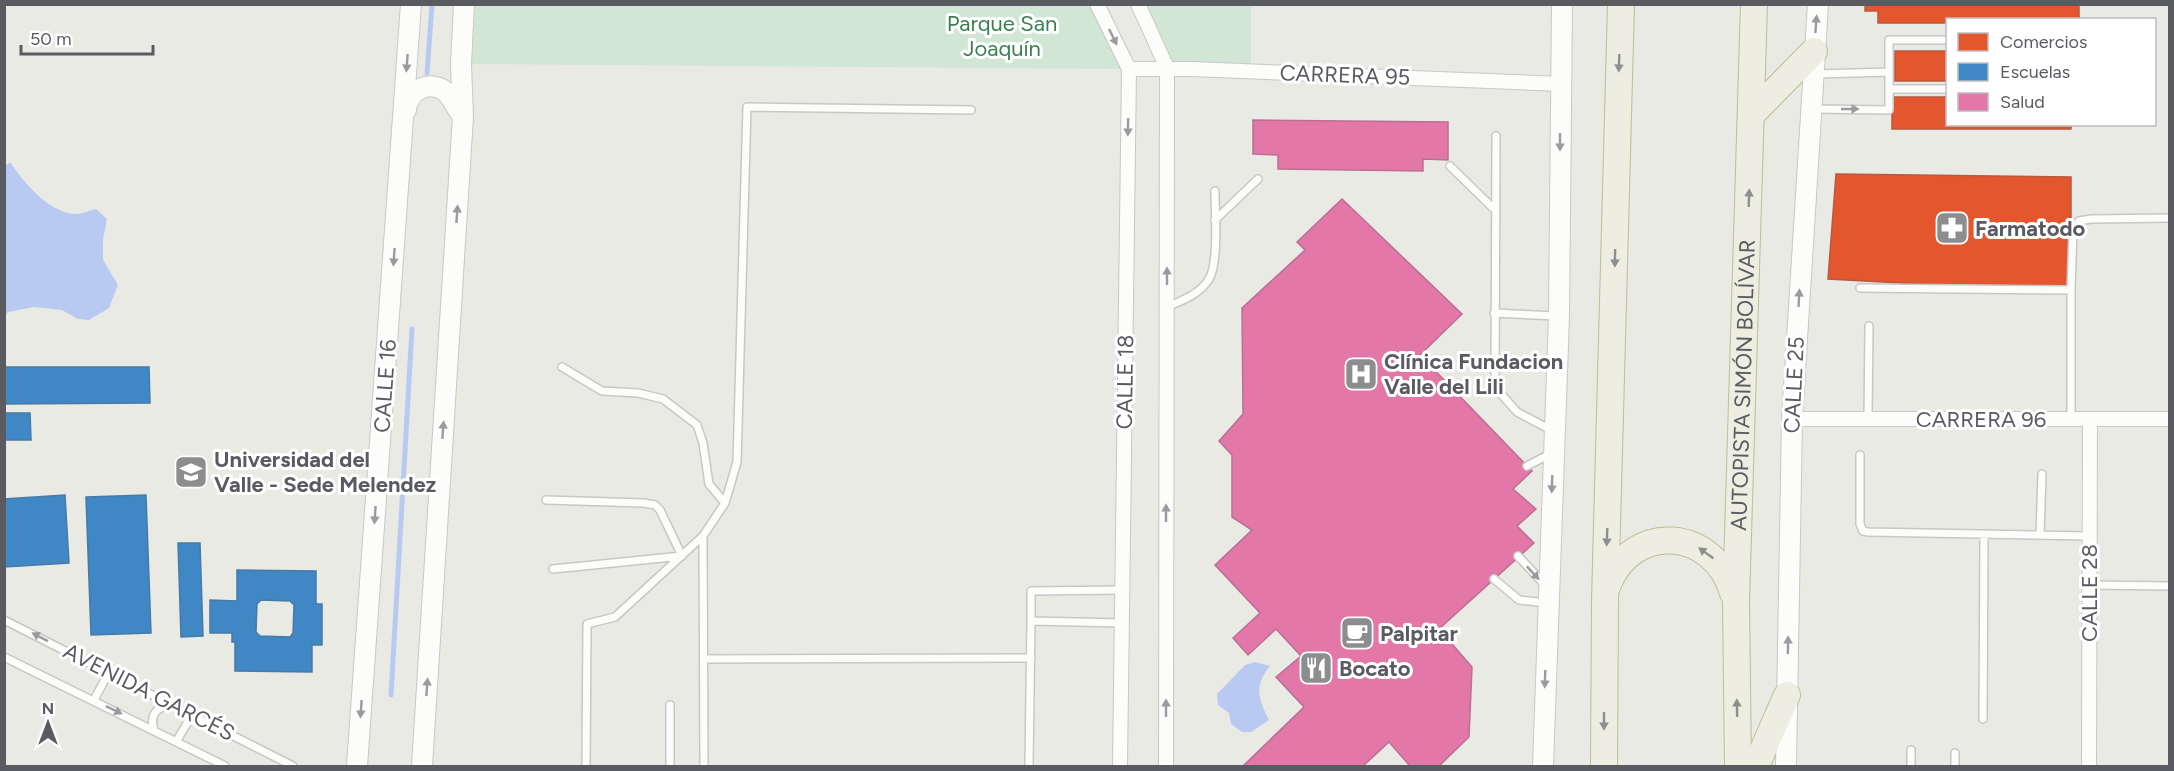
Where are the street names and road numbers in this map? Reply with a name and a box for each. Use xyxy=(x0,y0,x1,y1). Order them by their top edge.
street label: CARRERA 95 xyxy=(1279,59,1411,91)
street label: AUTOPISTA SIMÓN BOLÍVAR xyxy=(1725,239,1760,531)
street label: CALLE 18 xyxy=(1111,334,1139,430)
street label: CALLE 25 xyxy=(1778,336,1810,434)
street label: CALLE 16 xyxy=(368,338,402,434)
street label: CARRERA 96 xyxy=(1916,406,2046,433)
street label: CALLE 28 xyxy=(2076,544,2103,642)
street label: AVENIDA GARCÉS xyxy=(59,637,239,747)

